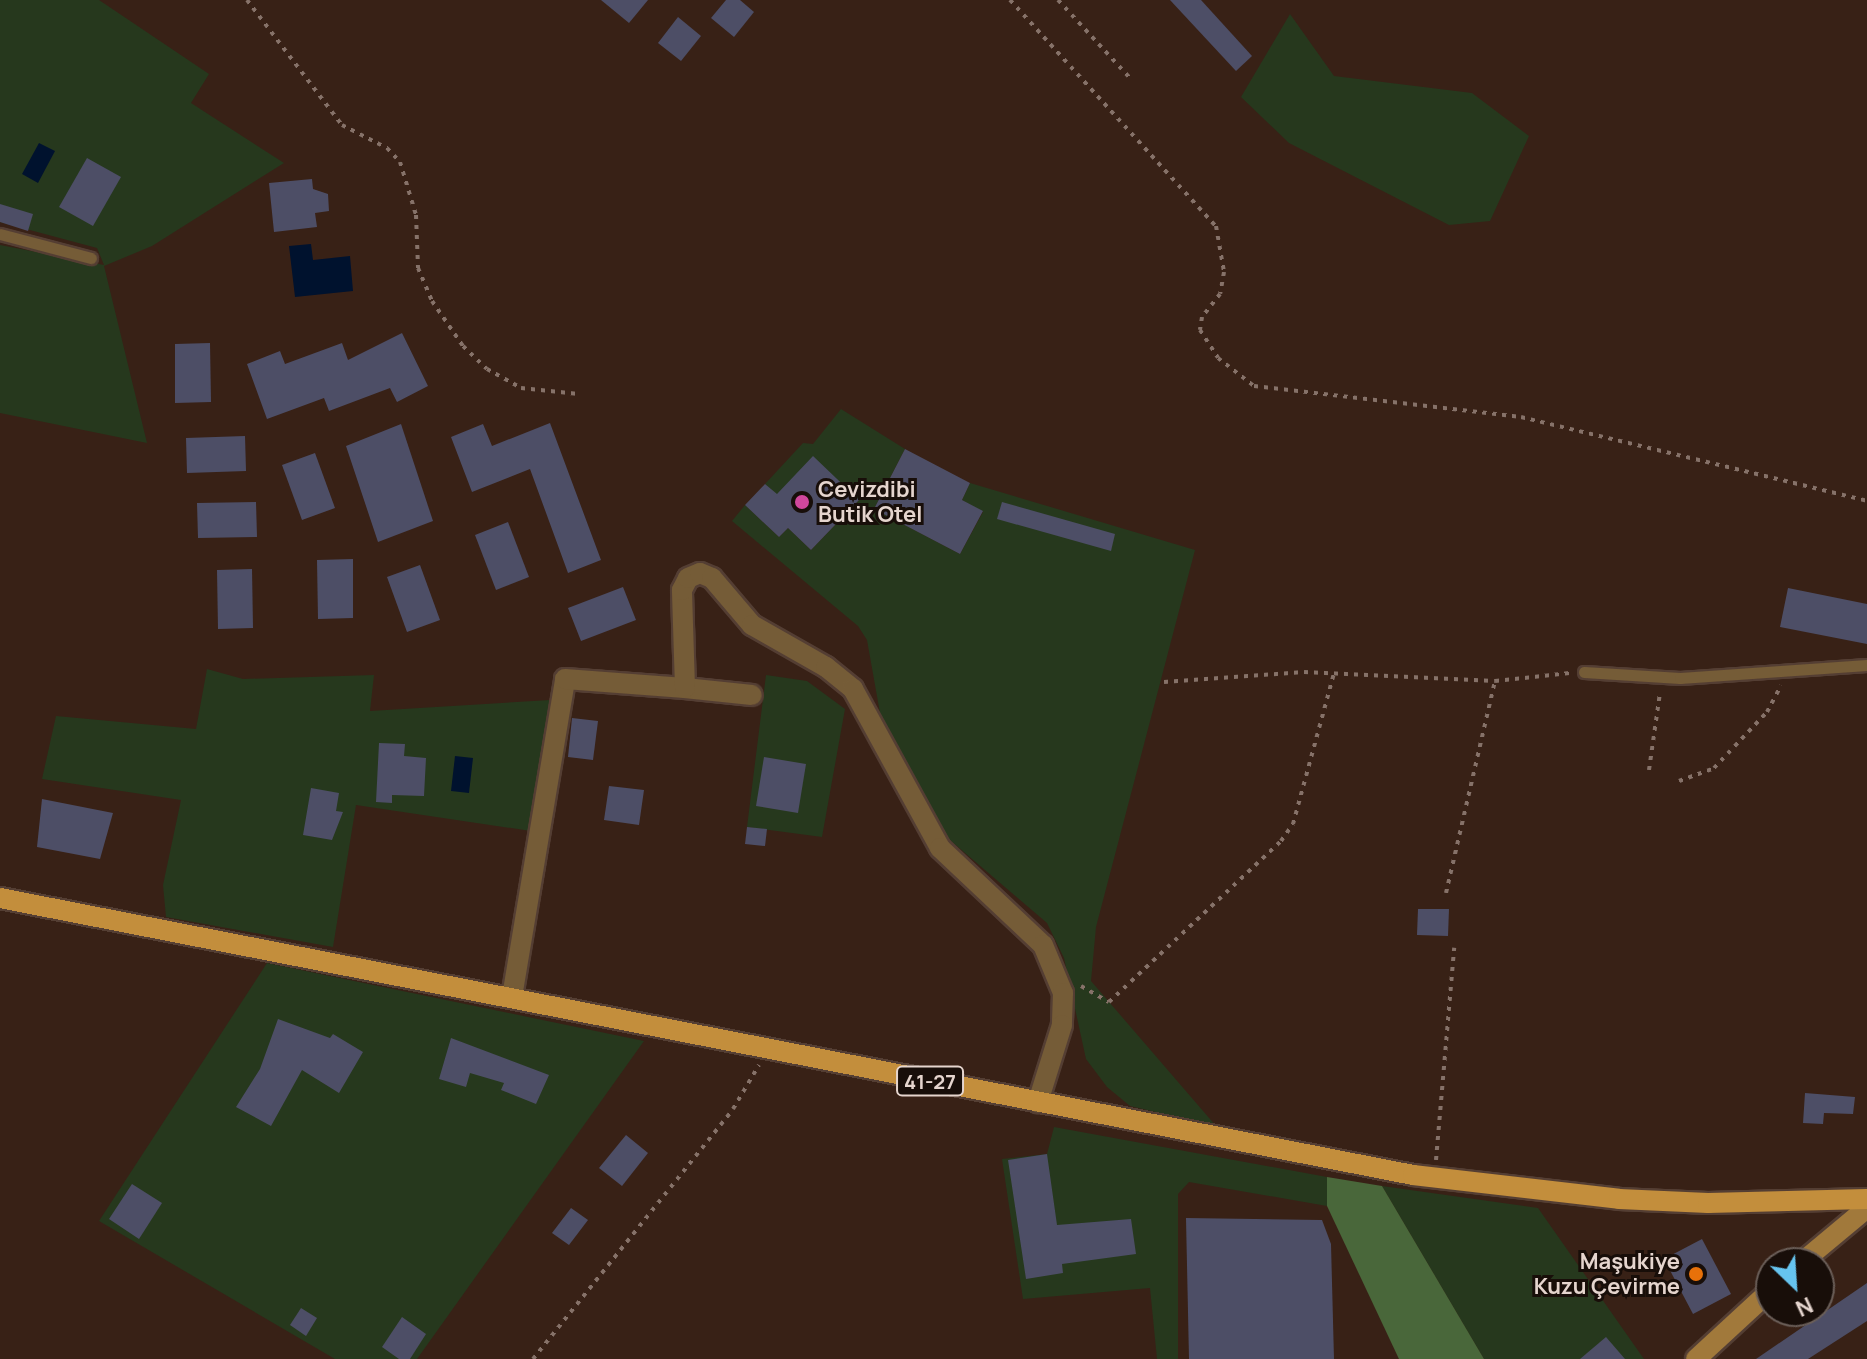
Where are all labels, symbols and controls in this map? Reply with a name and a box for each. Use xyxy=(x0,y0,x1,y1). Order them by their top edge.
place label: Cevizdibi Butik Otel xyxy=(818,476,922,528)
marker: Cevizdibi Butik Otel xyxy=(793,493,811,511)
road number: 41-27 xyxy=(896,1065,964,1097)
north arrow xyxy=(1755,1247,1835,1327)
place label: Maşukiye Kuzu Çevirme xyxy=(1534,1248,1680,1300)
marker: Maşukiye Kuzu Çevirme xyxy=(1687,1265,1705,1283)
text: N xyxy=(1791,1290,1818,1324)

